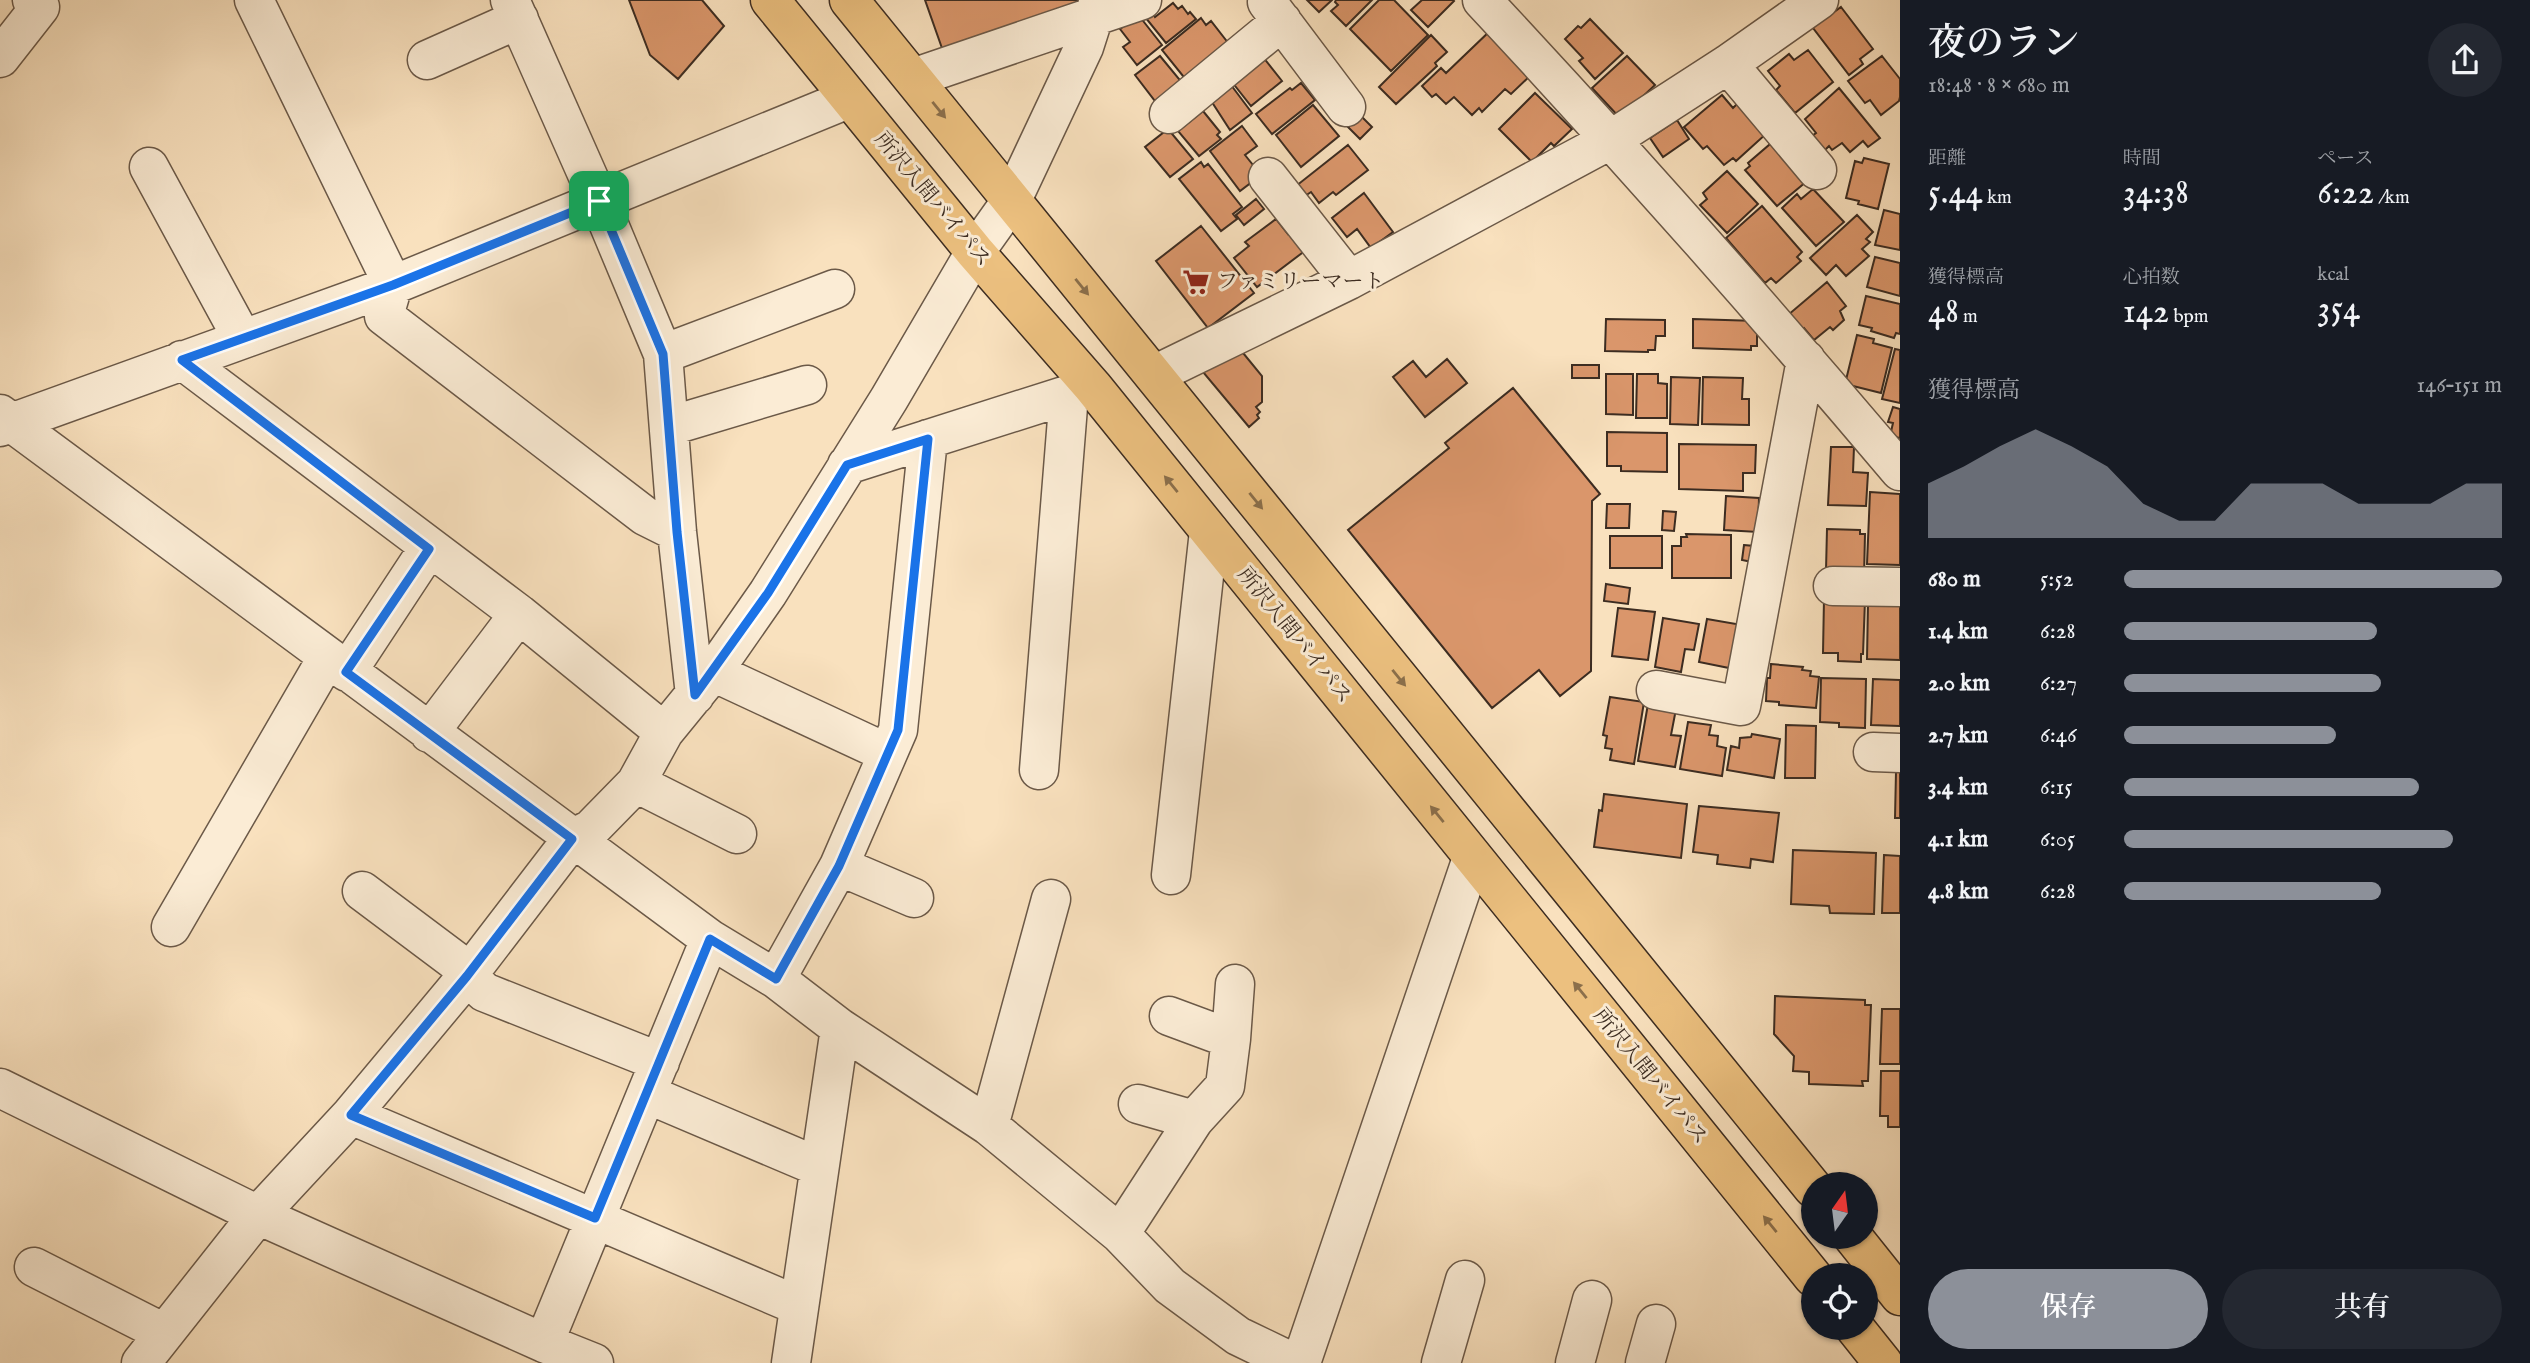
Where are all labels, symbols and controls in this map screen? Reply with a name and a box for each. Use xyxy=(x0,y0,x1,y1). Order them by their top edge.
text: 夜のラン xyxy=(1928,21,2080,69)
button: share xyxy=(2428,23,2502,97)
text: 18:48 · 8 × 680 m xyxy=(1928,71,2070,100)
one-way arrow xyxy=(931,101,946,118)
street label: 所沢入間バイパス xyxy=(868,127,996,273)
text: 距離 xyxy=(1928,147,1966,171)
text: 時間 xyxy=(2123,147,2161,171)
text: ペース xyxy=(2317,147,2373,171)
pin xyxy=(569,171,629,231)
text: 5.44 xyxy=(1928,171,1983,216)
text: 34:38 xyxy=(2123,171,2189,216)
text: 6:22 xyxy=(2317,171,2374,216)
icon: arrive xyxy=(580,182,618,220)
text: km xyxy=(1983,186,2012,210)
text: /km xyxy=(2374,186,2410,210)
text: kcal xyxy=(2317,263,2349,287)
text: 獲得標高 xyxy=(1928,266,2004,290)
text: 心拍数 xyxy=(2123,266,2180,290)
supermarket icon: ファミリーマート xyxy=(1181,267,1211,297)
place label: ファミリーマート xyxy=(1217,269,1385,296)
one-way arrow xyxy=(1074,278,1089,295)
text: 354 xyxy=(2317,287,2360,332)
text: 48 xyxy=(1928,290,1959,335)
text: 142 xyxy=(2123,290,2169,335)
text: m xyxy=(1959,305,1978,329)
text: bpm xyxy=(2169,305,2209,329)
text: 146–151 m xyxy=(2417,371,2502,400)
text: 獲得標高 xyxy=(1928,376,2020,405)
one-way arrow xyxy=(1164,475,1179,492)
one-way arrow xyxy=(1248,493,1263,510)
street label: 所沢入間バイパス xyxy=(1231,562,1357,710)
text: 680 m xyxy=(1928,565,1981,594)
text: 5:52 xyxy=(2040,565,2073,594)
text: 1.4 km xyxy=(1928,617,1988,646)
text: 6:28 xyxy=(2040,617,2076,646)
one-way arrow xyxy=(1392,669,1407,687)
text: 2.0 km xyxy=(1928,669,1990,698)
text: 6:27 xyxy=(2040,669,2077,698)
text: 2.7 km xyxy=(1928,721,1988,750)
text: 6:46 xyxy=(2040,721,2077,750)
text: 3.4 km xyxy=(1928,773,1988,802)
text: 6:15 xyxy=(2040,773,2073,802)
one-way arrow xyxy=(1429,805,1444,823)
text: 4.1 km xyxy=(1928,825,1988,854)
text: 6:05 xyxy=(2040,825,2075,854)
text: 4.8 km xyxy=(1928,877,1989,906)
text: 6:28 xyxy=(2040,877,2076,906)
one-way arrow xyxy=(1573,982,1588,999)
street label: 所沢入間バイパス xyxy=(1587,1003,1713,1151)
north arrow xyxy=(1801,1172,1878,1250)
map controls xyxy=(1801,1172,1878,1340)
one-way arrow xyxy=(1763,1215,1778,1232)
button: locate xyxy=(1801,1263,1878,1340)
button: 保存 xyxy=(1928,1269,2208,1349)
button: 共有 xyxy=(2222,1269,2502,1349)

